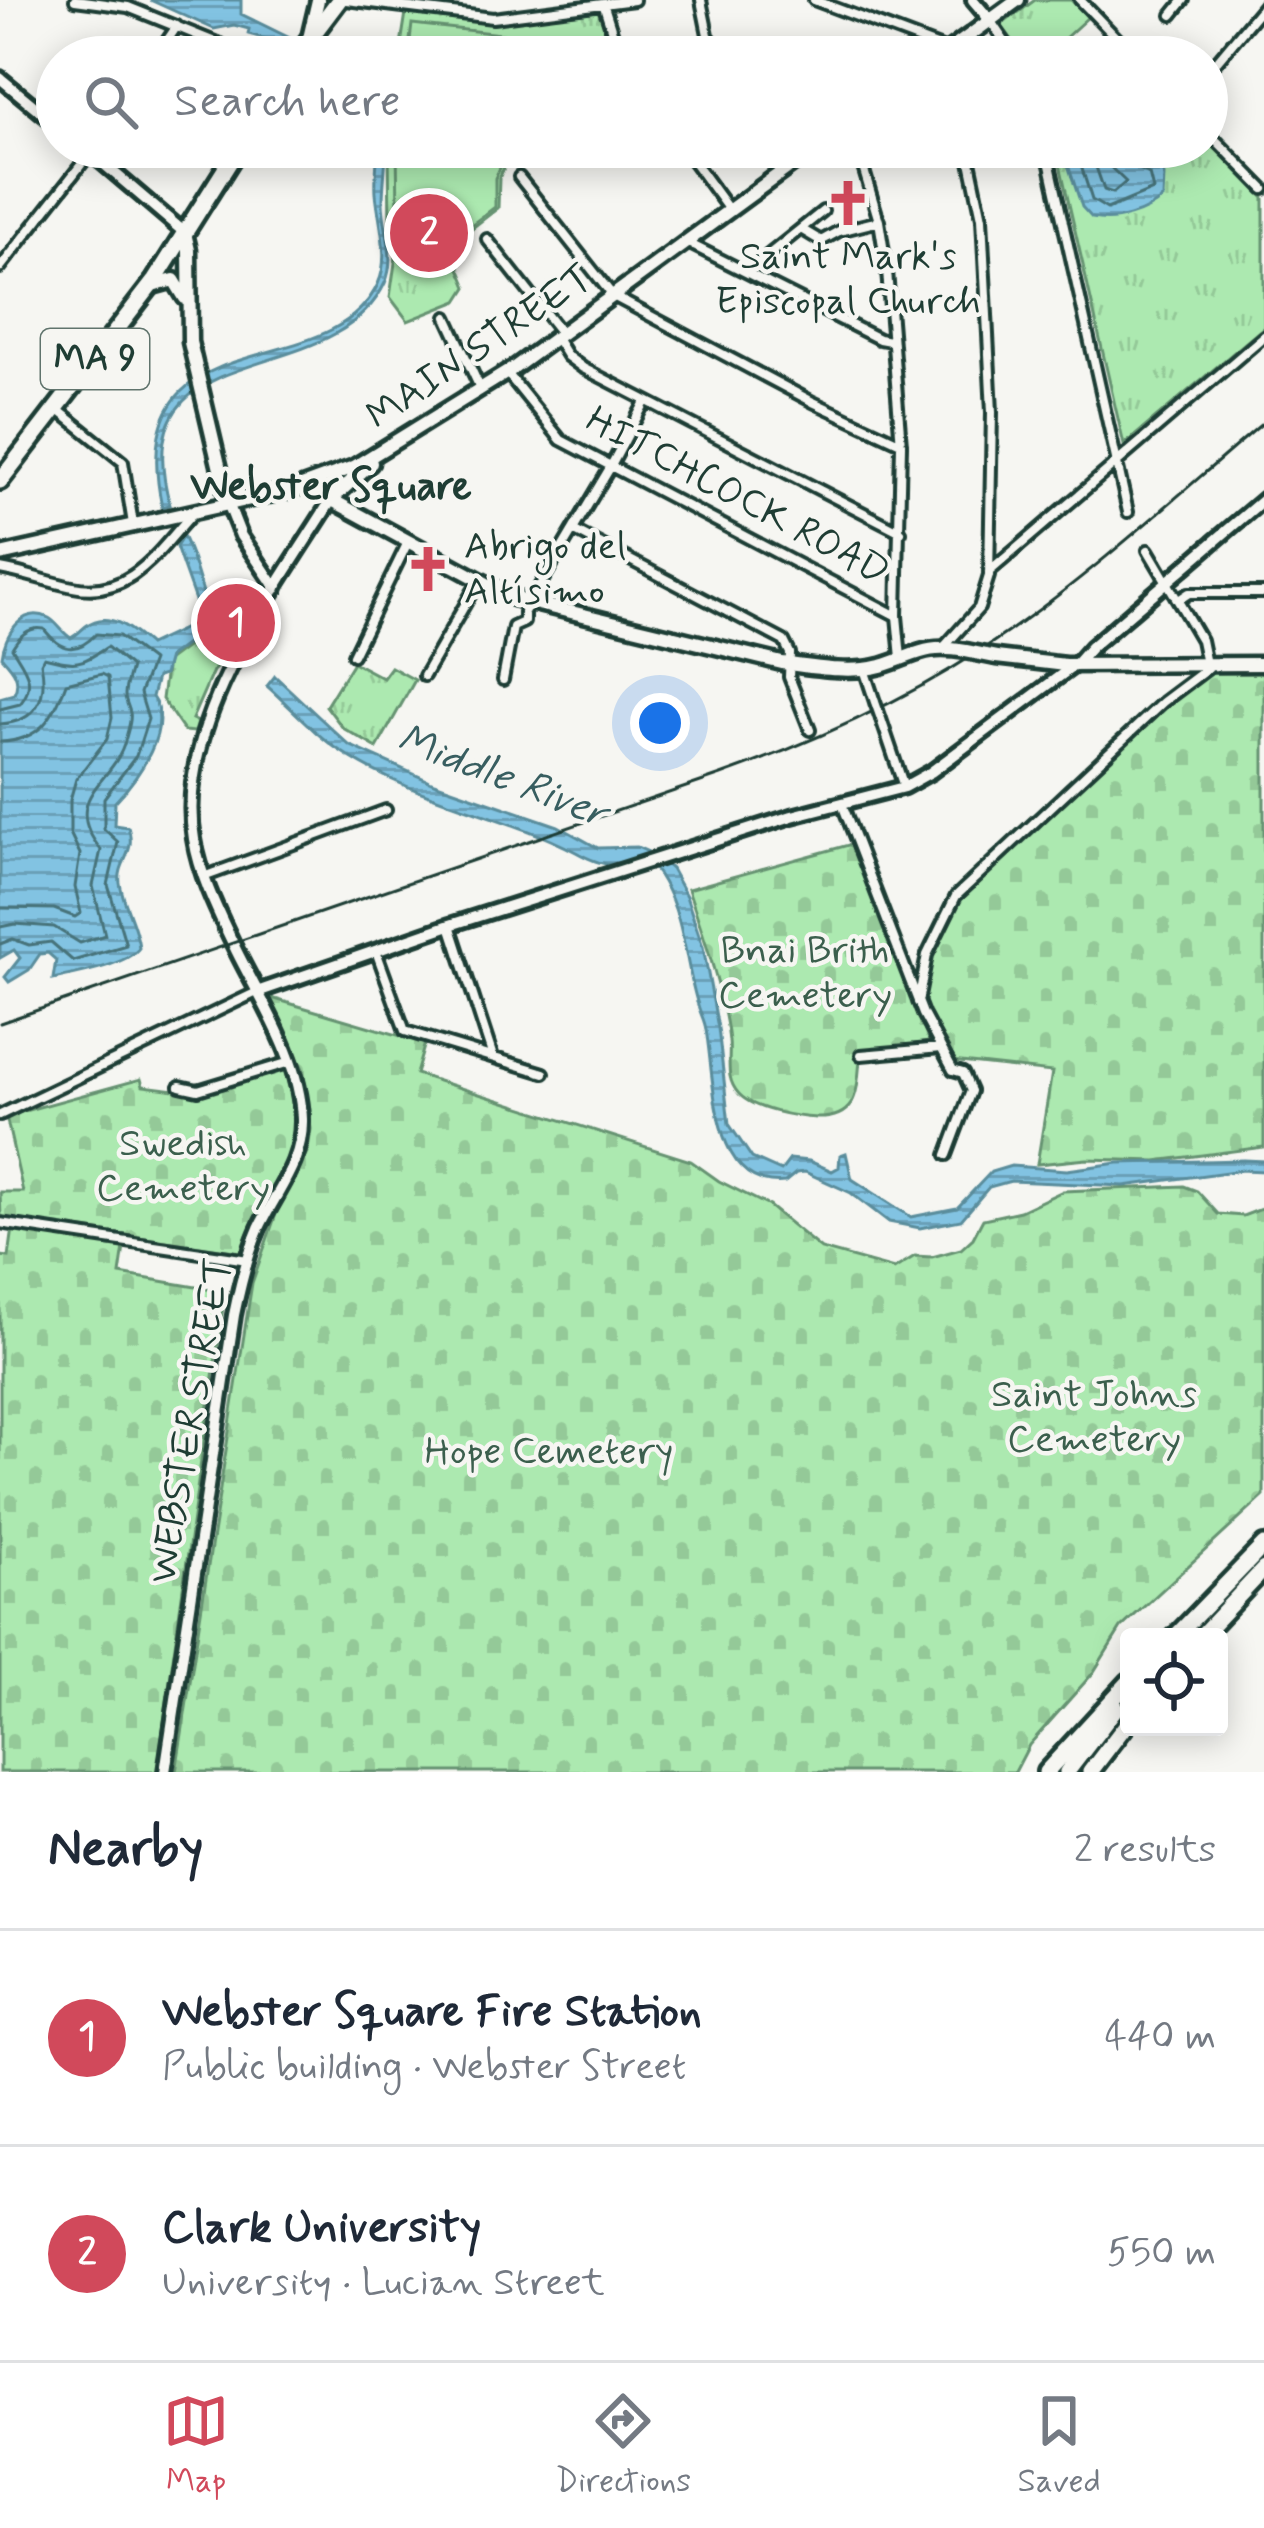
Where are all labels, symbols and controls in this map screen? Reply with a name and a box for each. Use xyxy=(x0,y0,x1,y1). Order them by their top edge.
search box xyxy=(36,36,1228,168)
icon: search xyxy=(78,69,144,135)
text: Search here xyxy=(174,73,401,132)
church icon: Saint Mark's Episcopal Church xyxy=(823,178,873,228)
pin: 2 xyxy=(390,188,468,278)
place label: Saint Mark's Episcopal Church xyxy=(715,232,981,328)
street label: MAIN STREET xyxy=(357,254,603,442)
road number: MA 9 xyxy=(41,329,149,389)
street label: HITCHCOCK ROAD xyxy=(576,395,898,599)
district label: Webster Square xyxy=(190,460,472,515)
place label: Abrigo del Altísimo xyxy=(464,522,626,618)
church icon: Abrigo del Altísimo xyxy=(403,544,453,594)
pin: 1 xyxy=(197,578,275,668)
your location xyxy=(630,693,690,753)
water label: Middle River xyxy=(389,712,619,844)
park label: Bnai Brith Cemetery xyxy=(718,926,892,1022)
park label: Swedish Cemetery xyxy=(96,1119,270,1215)
street label: WEBSTER STREET xyxy=(138,1254,246,1588)
park label: Saint Johns Cemetery xyxy=(991,1370,1197,1466)
park label: Hope Cemetery xyxy=(424,1427,674,1478)
map controls xyxy=(1120,1628,1228,1736)
button: locate xyxy=(1120,1628,1228,1736)
text: Nearby xyxy=(48,1817,203,1883)
text: 2 results xyxy=(1074,1825,1216,1876)
text: Webster Square Fire Station xyxy=(162,1983,702,2042)
text: 1 xyxy=(78,2012,96,2063)
text: 440 m xyxy=(1105,2012,1216,2063)
text: Public building · Webster Street xyxy=(162,2042,686,2093)
text: Clark University xyxy=(162,2199,481,2258)
text: 2 xyxy=(77,2228,97,2279)
text: 550 m xyxy=(1107,2228,1216,2279)
text: University · Lucian Street xyxy=(162,2258,605,2309)
tab: Map xyxy=(163,2388,229,2504)
tab: Directions xyxy=(555,2388,691,2504)
tab: Saved xyxy=(1017,2388,1101,2504)

